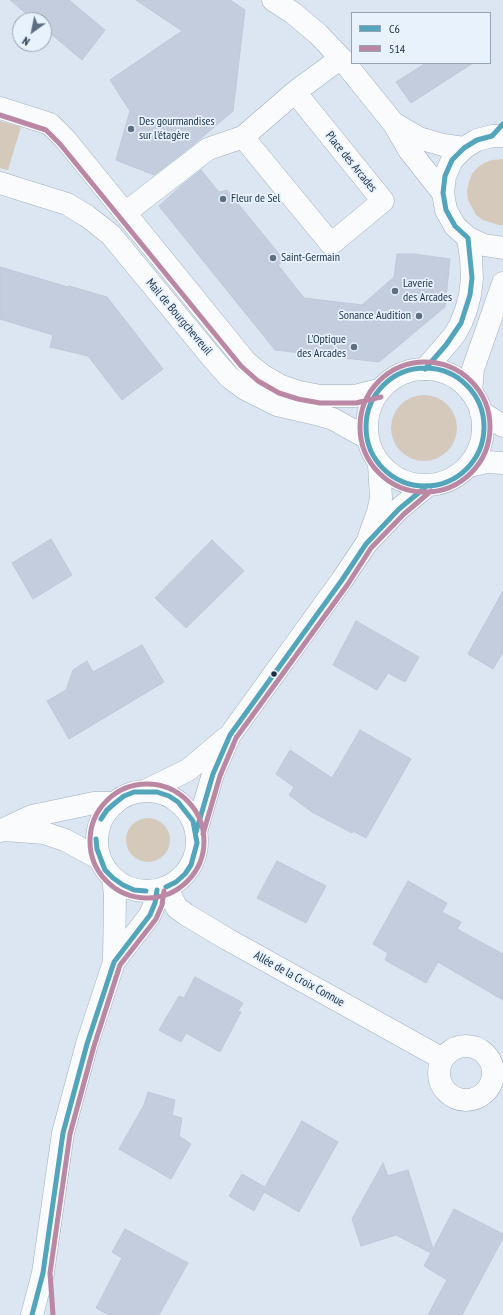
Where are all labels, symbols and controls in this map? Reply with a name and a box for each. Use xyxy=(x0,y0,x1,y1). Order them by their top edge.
north arrow xyxy=(12,12,52,52)
legend xyxy=(351,12,491,64)
text: C6 xyxy=(389,21,400,36)
text: N xyxy=(20,34,32,49)
text: 514 xyxy=(389,41,405,56)
place label: Des gourmandises sur l'étagère xyxy=(139,115,214,143)
marker: Des gourmandises sur l'étagère xyxy=(126,124,136,134)
street label: Place des Arcades xyxy=(322,129,380,195)
place label: Fleur de Sel xyxy=(231,192,280,206)
marker: Fleur de Sel xyxy=(218,194,228,204)
place label: Saint-Germain xyxy=(281,251,340,265)
marker: Saint-Germain xyxy=(268,253,278,263)
street label: Mail de Bourgchevreuil xyxy=(143,276,215,358)
place label: Laverie des Arcades xyxy=(403,277,452,305)
marker: Laverie des Arcades xyxy=(390,286,400,296)
place label: Sonance Audition xyxy=(339,309,411,323)
marker: Sonance Audition xyxy=(414,311,424,321)
place label: L'Optique des Arcades xyxy=(297,333,346,361)
marker: L'Optique des Arcades xyxy=(349,342,359,352)
unlabelled marker xyxy=(269,669,279,679)
street label: Allée de la Croix Connue xyxy=(251,948,347,1010)

